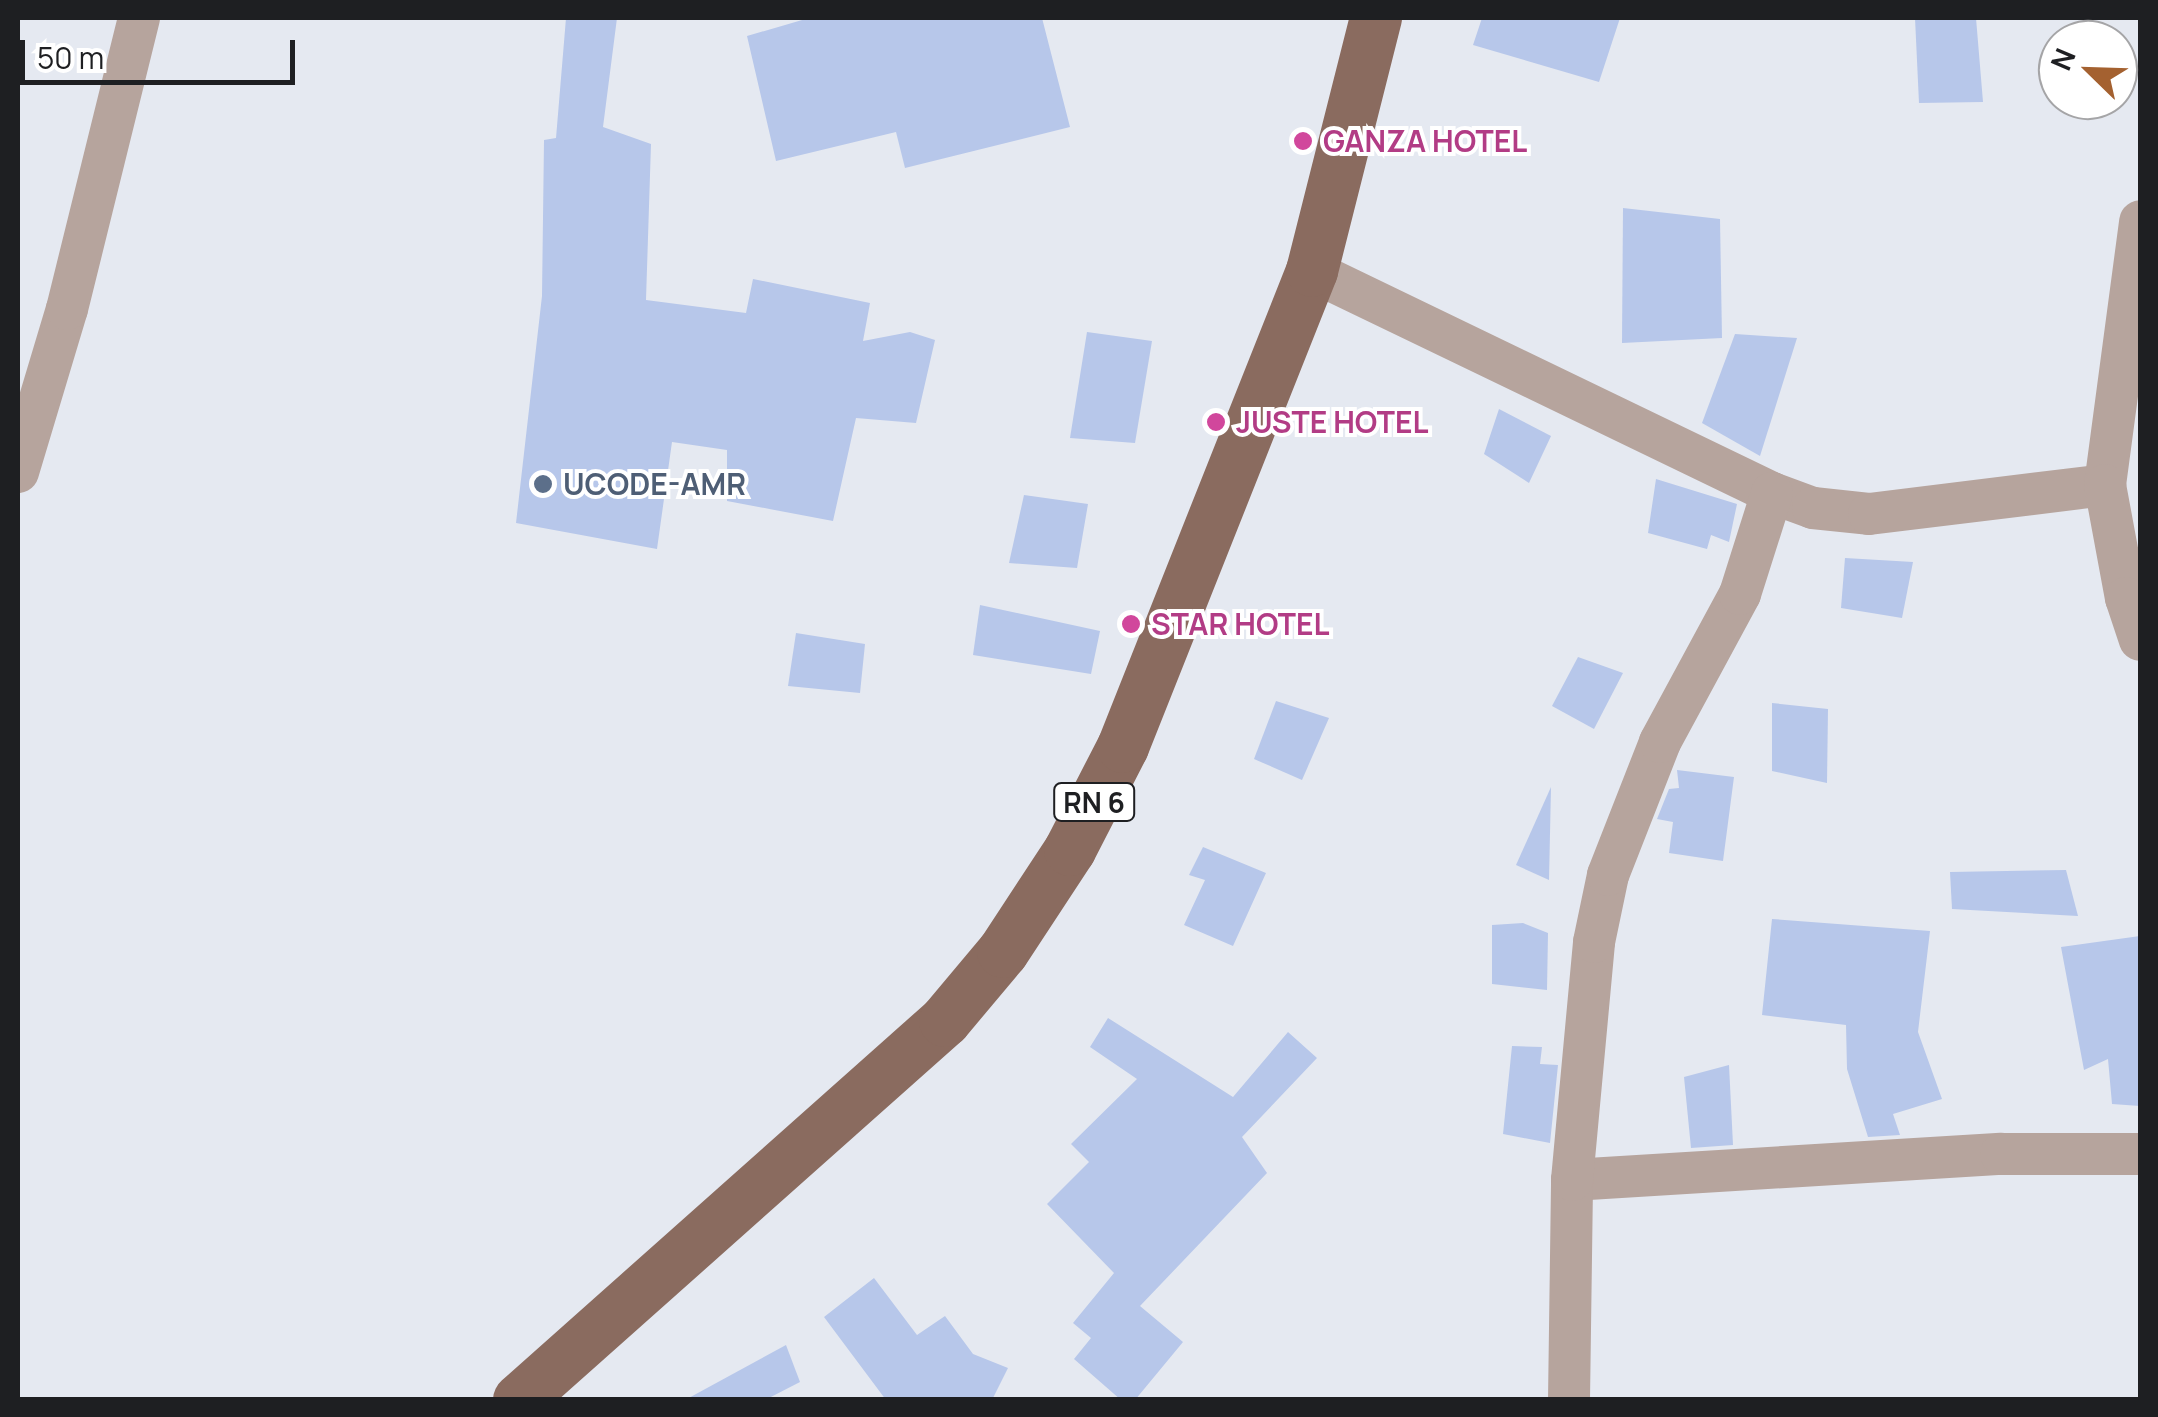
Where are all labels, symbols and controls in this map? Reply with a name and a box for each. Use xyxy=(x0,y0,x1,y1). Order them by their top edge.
scale bar xyxy=(25,20,300,82)
north arrow xyxy=(2038,20,2138,120)
text: 50 m xyxy=(37,37,104,78)
text: N xyxy=(2041,42,2084,76)
place label: GANZA HOTEL xyxy=(1323,123,1527,159)
marker: GANZA HOTEL xyxy=(1292,130,1314,152)
place label: JUSTE HOTEL xyxy=(1236,404,1428,440)
marker: JUSTE HOTEL xyxy=(1205,411,1227,433)
place label: UCODE-AMR xyxy=(563,466,746,502)
marker: UCODE-AMR xyxy=(532,473,554,495)
place label: STAR HOTEL xyxy=(1151,606,1330,642)
marker: STAR HOTEL xyxy=(1120,613,1142,635)
road number: RN 6 xyxy=(1052,779,1136,825)

